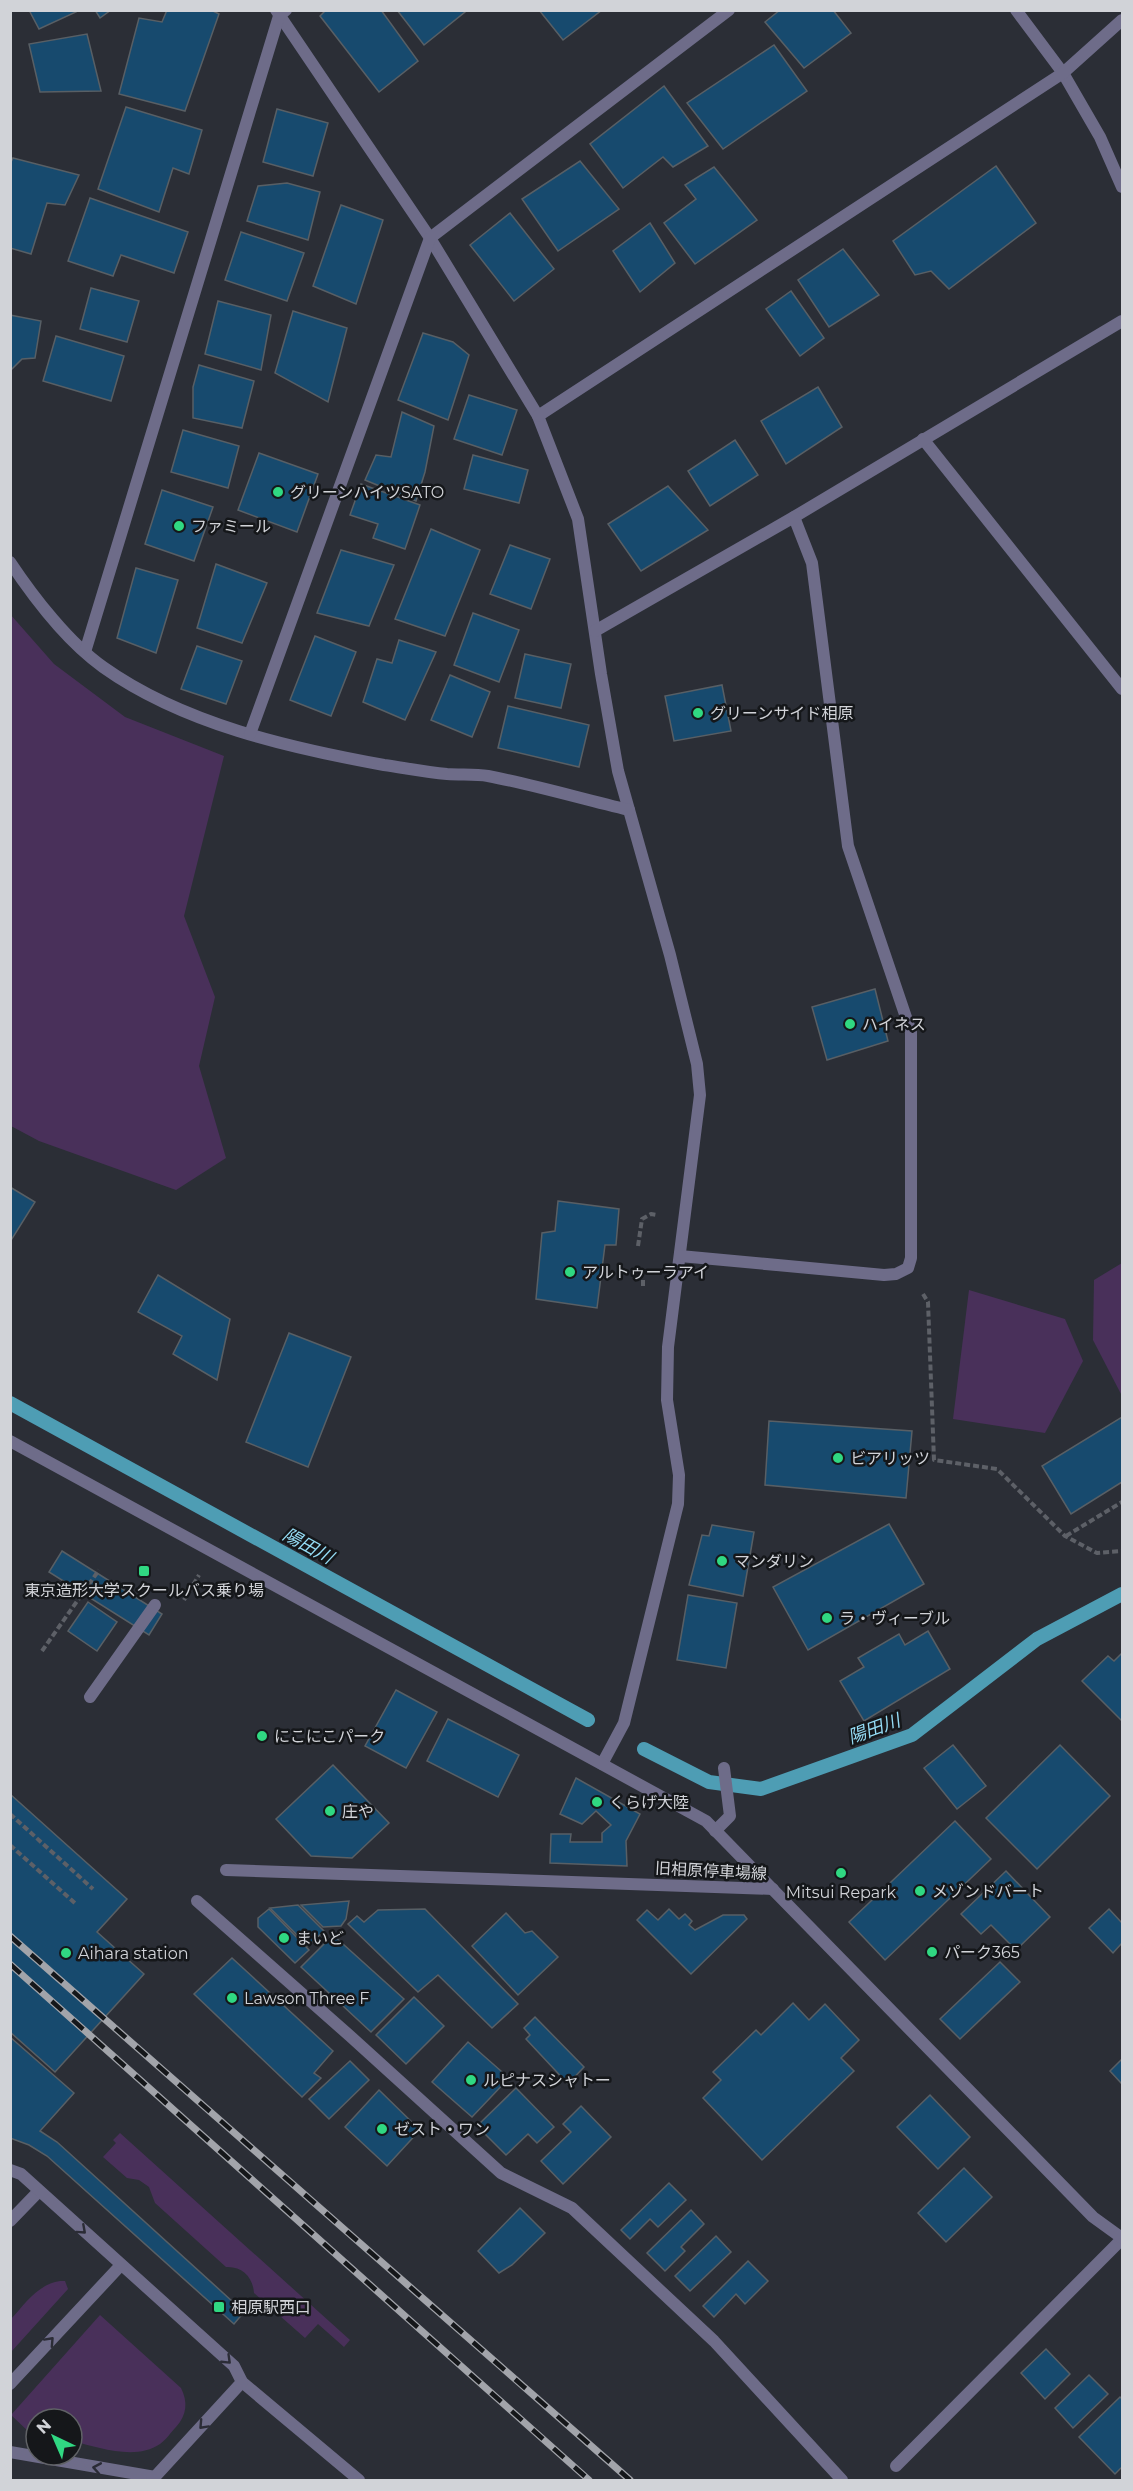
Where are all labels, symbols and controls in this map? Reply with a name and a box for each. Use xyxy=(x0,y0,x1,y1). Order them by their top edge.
place label: グリーンハイツSATO xyxy=(290,483,444,502)
marker: グリーンハイツSATO xyxy=(271,485,285,499)
place label: ファミール xyxy=(191,517,271,536)
marker: ファミール xyxy=(172,519,186,533)
place label: グリーンサイド相原 xyxy=(710,704,853,723)
marker: グリーンサイド相原 xyxy=(691,706,705,720)
place label: ハイネス xyxy=(862,1015,926,1034)
marker: ハイネス xyxy=(843,1017,857,1031)
place label: アルトゥーラアイ xyxy=(582,1263,709,1282)
marker: アルトゥーラアイ xyxy=(563,1265,577,1279)
place label: ビアリッツ xyxy=(850,1449,930,1468)
marker: ビアリッツ xyxy=(831,1451,845,1465)
water label: 陽田川 xyxy=(279,1523,339,1570)
place label: マンダリン xyxy=(734,1552,814,1571)
marker: マンダリン xyxy=(715,1554,729,1568)
marker: 東京造形大学スクールバス乗り場 xyxy=(137,1564,151,1578)
place label: 東京造形大学スクールバス乗り場 xyxy=(24,1581,264,1600)
place label: ラ・ヴィーブル xyxy=(839,1609,950,1628)
marker: ラ・ヴィーブル xyxy=(820,1611,834,1625)
water label: 陽田川 xyxy=(845,1709,905,1749)
place label: にこにこパーク xyxy=(274,1727,385,1746)
marker: にこにこパーク xyxy=(255,1729,269,1743)
place label: くらげ大陸 xyxy=(609,1793,689,1812)
marker: くらげ大陸 xyxy=(590,1795,604,1809)
place label: 庄や xyxy=(342,1802,374,1821)
marker: 庄や xyxy=(323,1804,337,1818)
street label: 旧相原停車場線 xyxy=(655,1859,767,1883)
marker: Mitsui Repark xyxy=(834,1866,848,1880)
place label: メゾンドバート xyxy=(932,1882,1044,1901)
place label: Mitsui Repark xyxy=(786,1883,897,1902)
marker: メゾンドバート xyxy=(913,1884,927,1898)
place label: まいど xyxy=(296,1929,344,1948)
marker: まいど xyxy=(277,1931,291,1945)
place label: パーク365 xyxy=(944,1943,1020,1962)
place label: Aihara station xyxy=(78,1944,189,1963)
marker: パーク365 xyxy=(925,1945,939,1959)
marker: Aihara station xyxy=(59,1946,73,1960)
place label: Lawson Three F xyxy=(244,1989,369,2008)
marker: Lawson Three F xyxy=(225,1991,239,2005)
place label: ルピナスシャトー xyxy=(483,2071,611,2090)
marker: ルピナスシャトー xyxy=(464,2073,478,2087)
place label: ゼスト・ワン xyxy=(394,2120,490,2139)
marker: ゼスト・ワン xyxy=(375,2122,389,2136)
one-way arrow xyxy=(76,2223,86,2234)
place label: 相原駅西口 xyxy=(231,2298,311,2317)
marker: 相原駅西口 xyxy=(212,2300,226,2314)
one-way arrow xyxy=(43,2337,54,2348)
one-way arrow xyxy=(220,2353,231,2364)
north arrow xyxy=(24,2407,84,2467)
text: N xyxy=(33,2415,55,2438)
one-way arrow xyxy=(199,2419,210,2429)
one-way arrow xyxy=(93,2462,103,2475)

